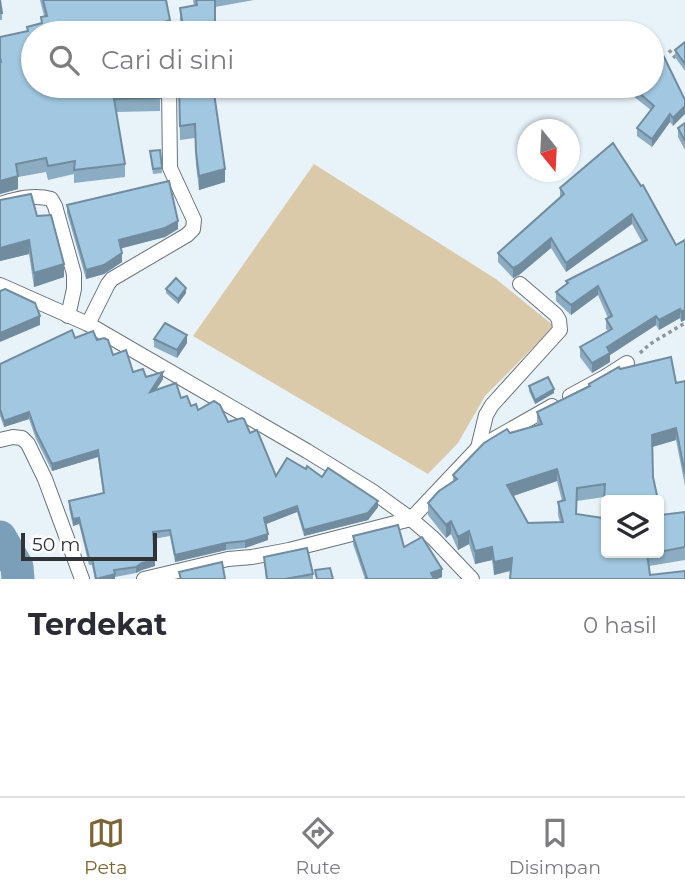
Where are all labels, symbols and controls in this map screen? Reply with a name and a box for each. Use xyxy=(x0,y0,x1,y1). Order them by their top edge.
search box xyxy=(21,21,664,98)
icon: search xyxy=(45,41,83,79)
text: Cari di sini xyxy=(101,44,234,76)
north arrow xyxy=(517,119,580,182)
map controls xyxy=(601,495,664,558)
button: layers xyxy=(601,495,664,558)
scale bar xyxy=(21,530,158,562)
text: 50 m xyxy=(32,533,80,556)
text: Terdekat xyxy=(28,606,167,643)
text: 0 hasil xyxy=(583,611,657,639)
tab: Peta xyxy=(84,814,127,879)
tab: Rute xyxy=(295,814,341,879)
tab: Disimpan xyxy=(509,814,601,879)

